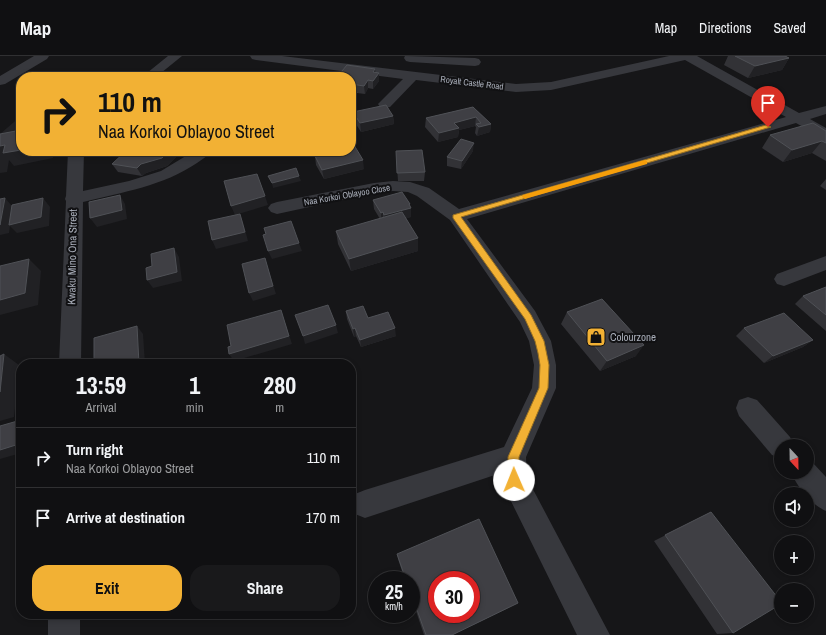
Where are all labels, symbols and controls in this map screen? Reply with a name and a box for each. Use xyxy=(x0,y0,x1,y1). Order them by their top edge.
text: Map xyxy=(20,15,51,41)
text: Map xyxy=(655,19,677,37)
text: Directions xyxy=(699,19,751,37)
text: Saved xyxy=(773,19,806,37)
street label: Royalt Castle Road xyxy=(440,73,504,93)
text: 110 m xyxy=(98,83,162,121)
pin xyxy=(751,86,785,127)
icon: right xyxy=(32,88,84,140)
icon: arrive xyxy=(757,92,779,114)
text: Naa Korkoi Oblayoo Street xyxy=(98,119,274,144)
street label: Naa Korkoi Oblayoo Close xyxy=(303,182,391,208)
street label: Kwaku Mino Ona Street xyxy=(64,209,80,305)
shop icon: Colourzone xyxy=(585,326,607,348)
place label: Colourzone xyxy=(610,330,656,344)
text: 13:59 xyxy=(76,369,126,401)
text: 1 xyxy=(189,369,200,401)
text: 280 xyxy=(263,369,296,401)
text: Arrival xyxy=(86,399,116,416)
text: min xyxy=(186,399,204,416)
text: m xyxy=(275,399,284,416)
text: Turn right xyxy=(66,439,123,460)
north arrow xyxy=(774,439,814,479)
map controls xyxy=(774,439,814,623)
icon: right xyxy=(32,447,54,469)
text: 110 m xyxy=(307,447,340,468)
position arrow xyxy=(493,459,535,501)
text: Naa Korkoi Oblayoo Street xyxy=(66,460,193,477)
button: sound xyxy=(774,487,814,527)
icon: arrive xyxy=(32,507,54,529)
text: Arrive at destination xyxy=(66,507,185,528)
text: 170 m xyxy=(306,507,340,528)
button: + xyxy=(774,535,814,575)
button: Exit xyxy=(32,565,182,611)
button: Share xyxy=(190,565,340,611)
speed limit sign: 30 xyxy=(428,571,480,623)
text: 25 xyxy=(385,578,403,605)
button: − xyxy=(774,583,814,623)
text: km/h xyxy=(385,600,403,613)

